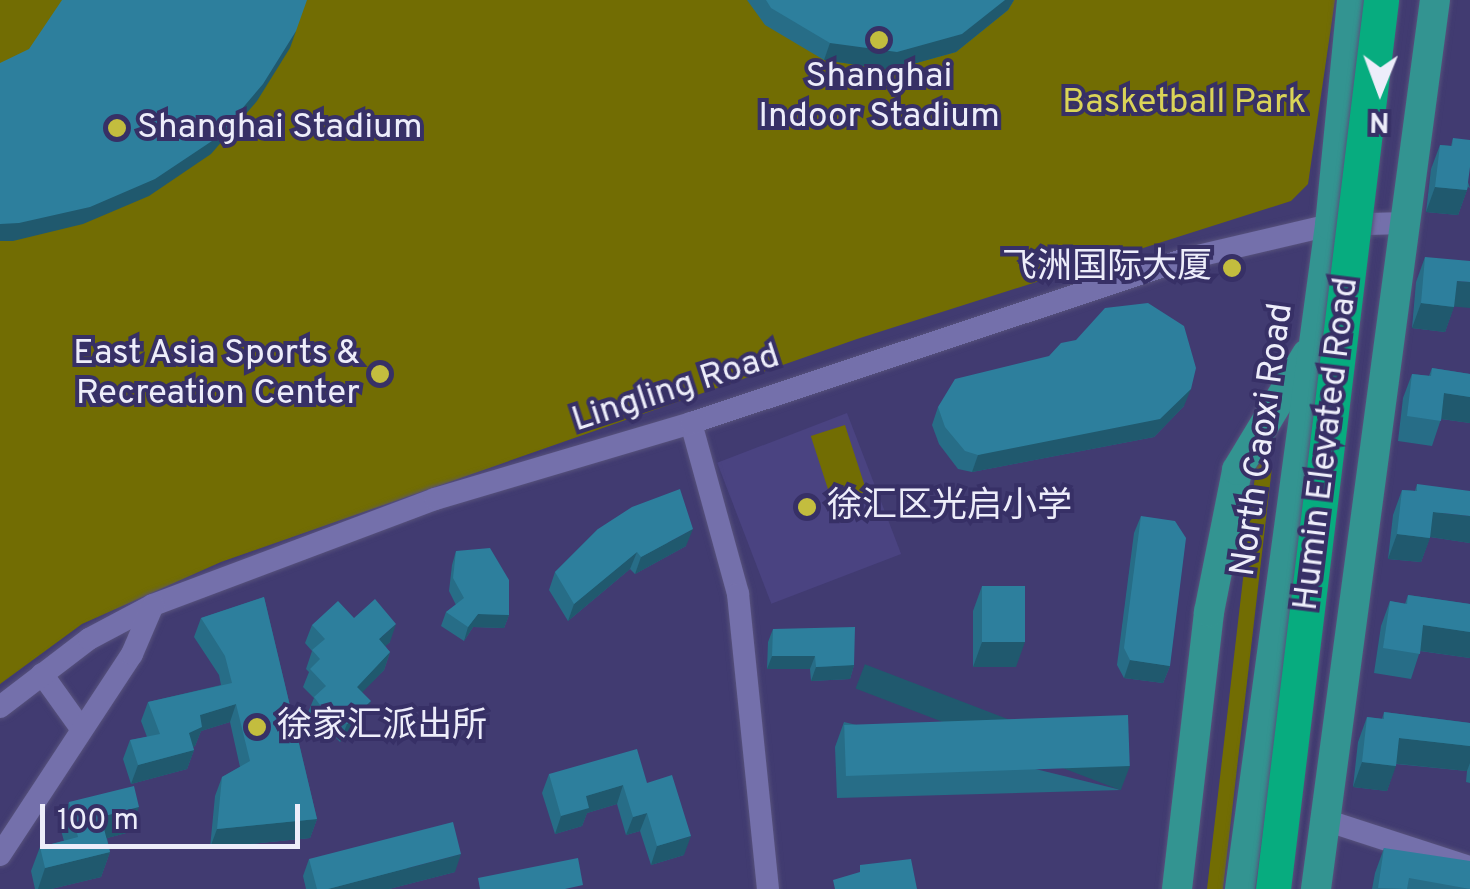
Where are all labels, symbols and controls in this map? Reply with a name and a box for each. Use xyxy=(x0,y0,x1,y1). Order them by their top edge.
marker: Shanghai Indoor Stadium xyxy=(868,29,890,51)
north arrow xyxy=(1330,40,1430,140)
place label: Shanghai Indoor Stadium xyxy=(758,56,1000,138)
park label: Basketball Park xyxy=(1062,82,1306,124)
text: N xyxy=(1369,102,1390,138)
place label: Shanghai Stadium xyxy=(137,107,423,149)
marker: Shanghai Stadium xyxy=(106,117,128,139)
place label: 飞洲国际大厦 xyxy=(1002,247,1212,289)
marker: 飞洲国际大厦 xyxy=(1221,257,1243,279)
street label: Humin Elevated Road xyxy=(1286,275,1368,613)
street label: North Caoxi Road xyxy=(1223,301,1303,579)
place label: East Asia Sports & Recreation Center xyxy=(72,333,360,415)
street label: Lingling Road xyxy=(567,336,785,442)
marker: East Asia Sports & Recreation Center xyxy=(369,363,391,385)
place label: 徐汇区光启小学 xyxy=(827,486,1072,528)
marker: 徐汇区光启小学 xyxy=(796,496,818,518)
place label: 徐家汇派出所 xyxy=(277,706,487,748)
marker: 徐家汇派出所 xyxy=(246,716,268,738)
scale bar xyxy=(45,784,305,846)
text: 100 m xyxy=(57,803,139,840)

